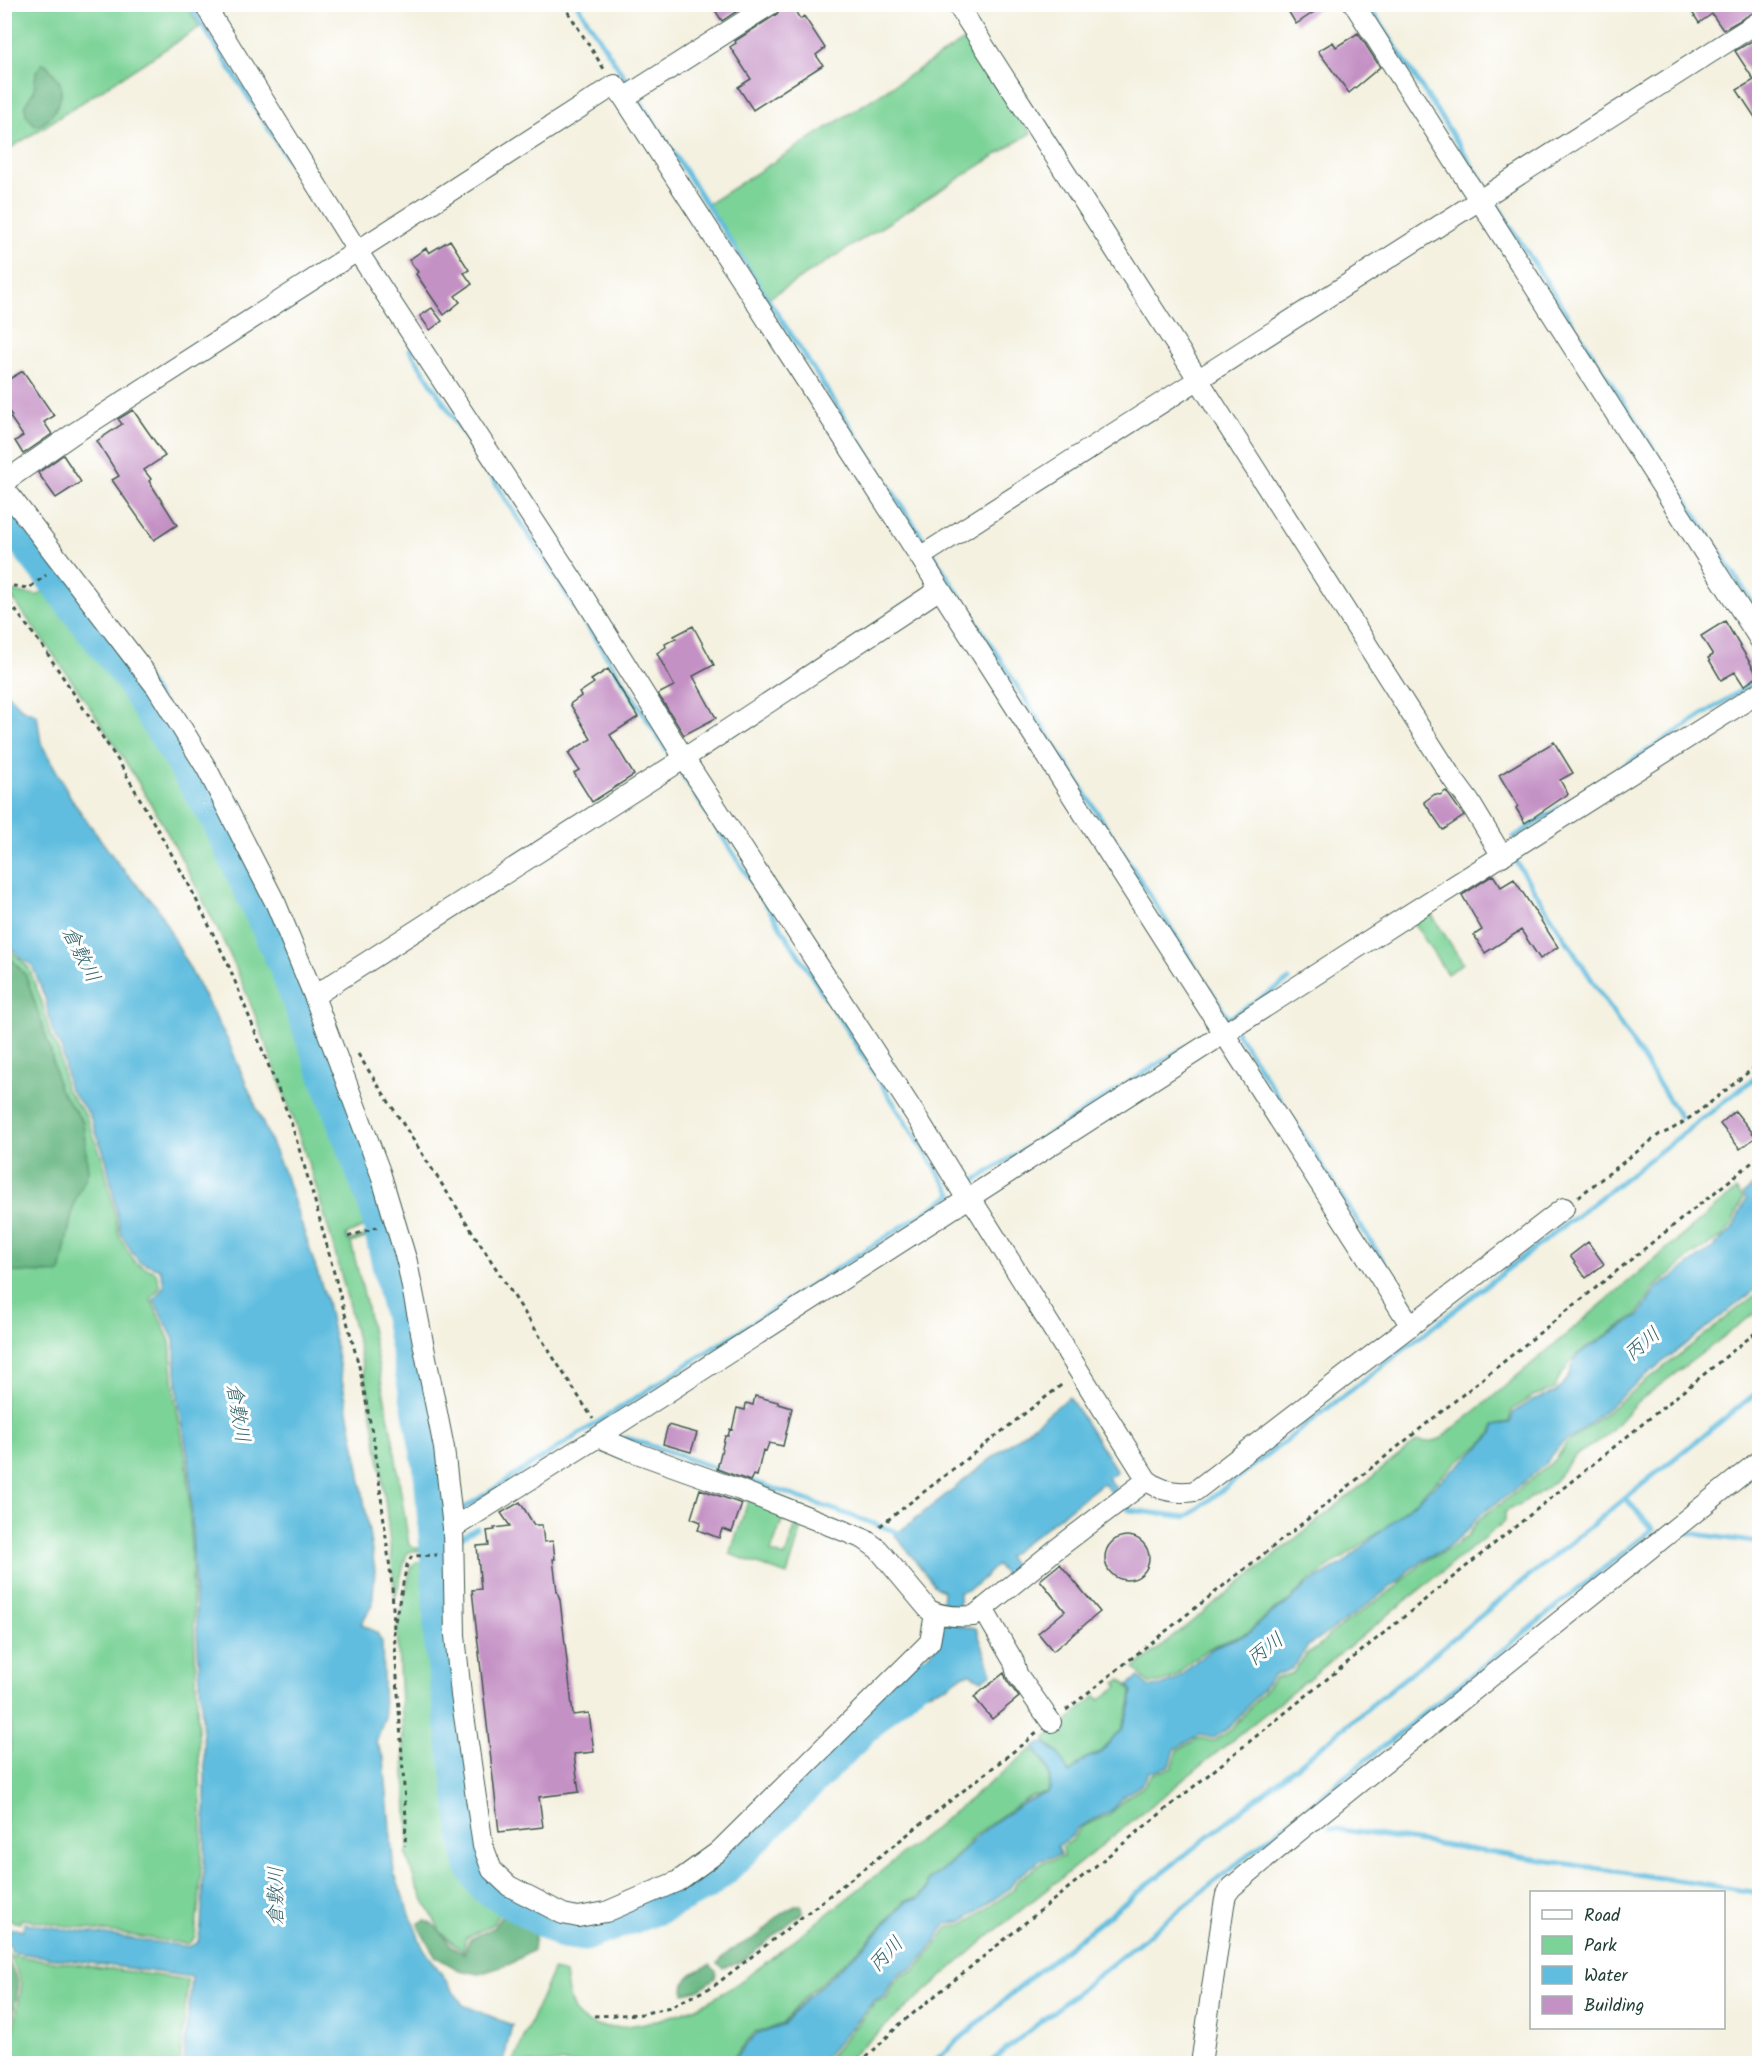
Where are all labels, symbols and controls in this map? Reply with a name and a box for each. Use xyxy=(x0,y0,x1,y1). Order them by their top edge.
water label: 倉敷川 xyxy=(52,921,108,989)
water label: 丙川 xyxy=(1617,1320,1669,1370)
water label: 倉敷川 xyxy=(217,1381,257,1445)
water label: 丙川 xyxy=(1240,1625,1292,1675)
water label: 倉敷川 xyxy=(261,1866,293,1926)
legend xyxy=(1530,1891,1725,2029)
text: Road xyxy=(1584,1902,1621,1931)
water label: 丙川 xyxy=(862,1929,912,1981)
text: Park xyxy=(1584,1932,1617,1961)
text: Water xyxy=(1584,1962,1629,1991)
text: Building xyxy=(1584,1992,1644,2021)

